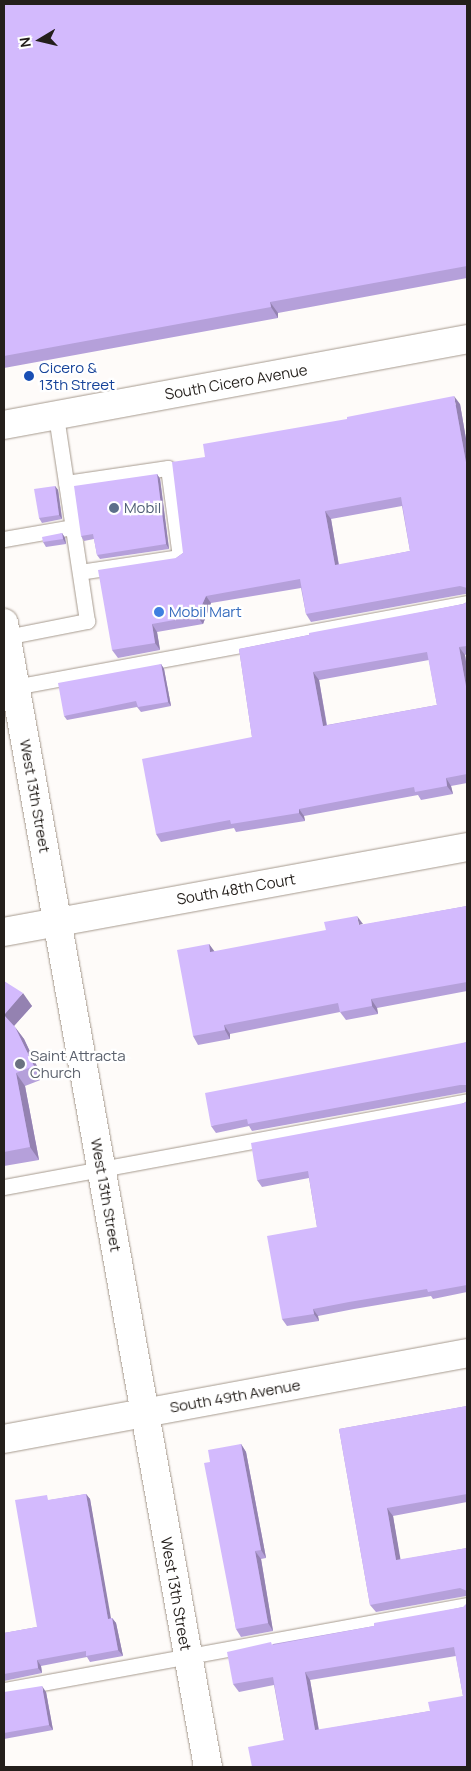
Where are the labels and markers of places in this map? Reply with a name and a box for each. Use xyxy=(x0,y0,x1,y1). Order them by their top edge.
place label: Cicero & 13th Street xyxy=(39,358,115,393)
marker: Cicero & 13th Street xyxy=(23,370,35,382)
place label: Mobil xyxy=(124,499,161,517)
marker: Mobil xyxy=(108,502,120,514)
place label: Mobil Mart xyxy=(169,603,242,621)
marker: Mobil Mart xyxy=(153,606,165,618)
place label: Saint Attracta Church xyxy=(30,1046,126,1081)
marker: Saint Attracta Church xyxy=(14,1058,26,1070)

